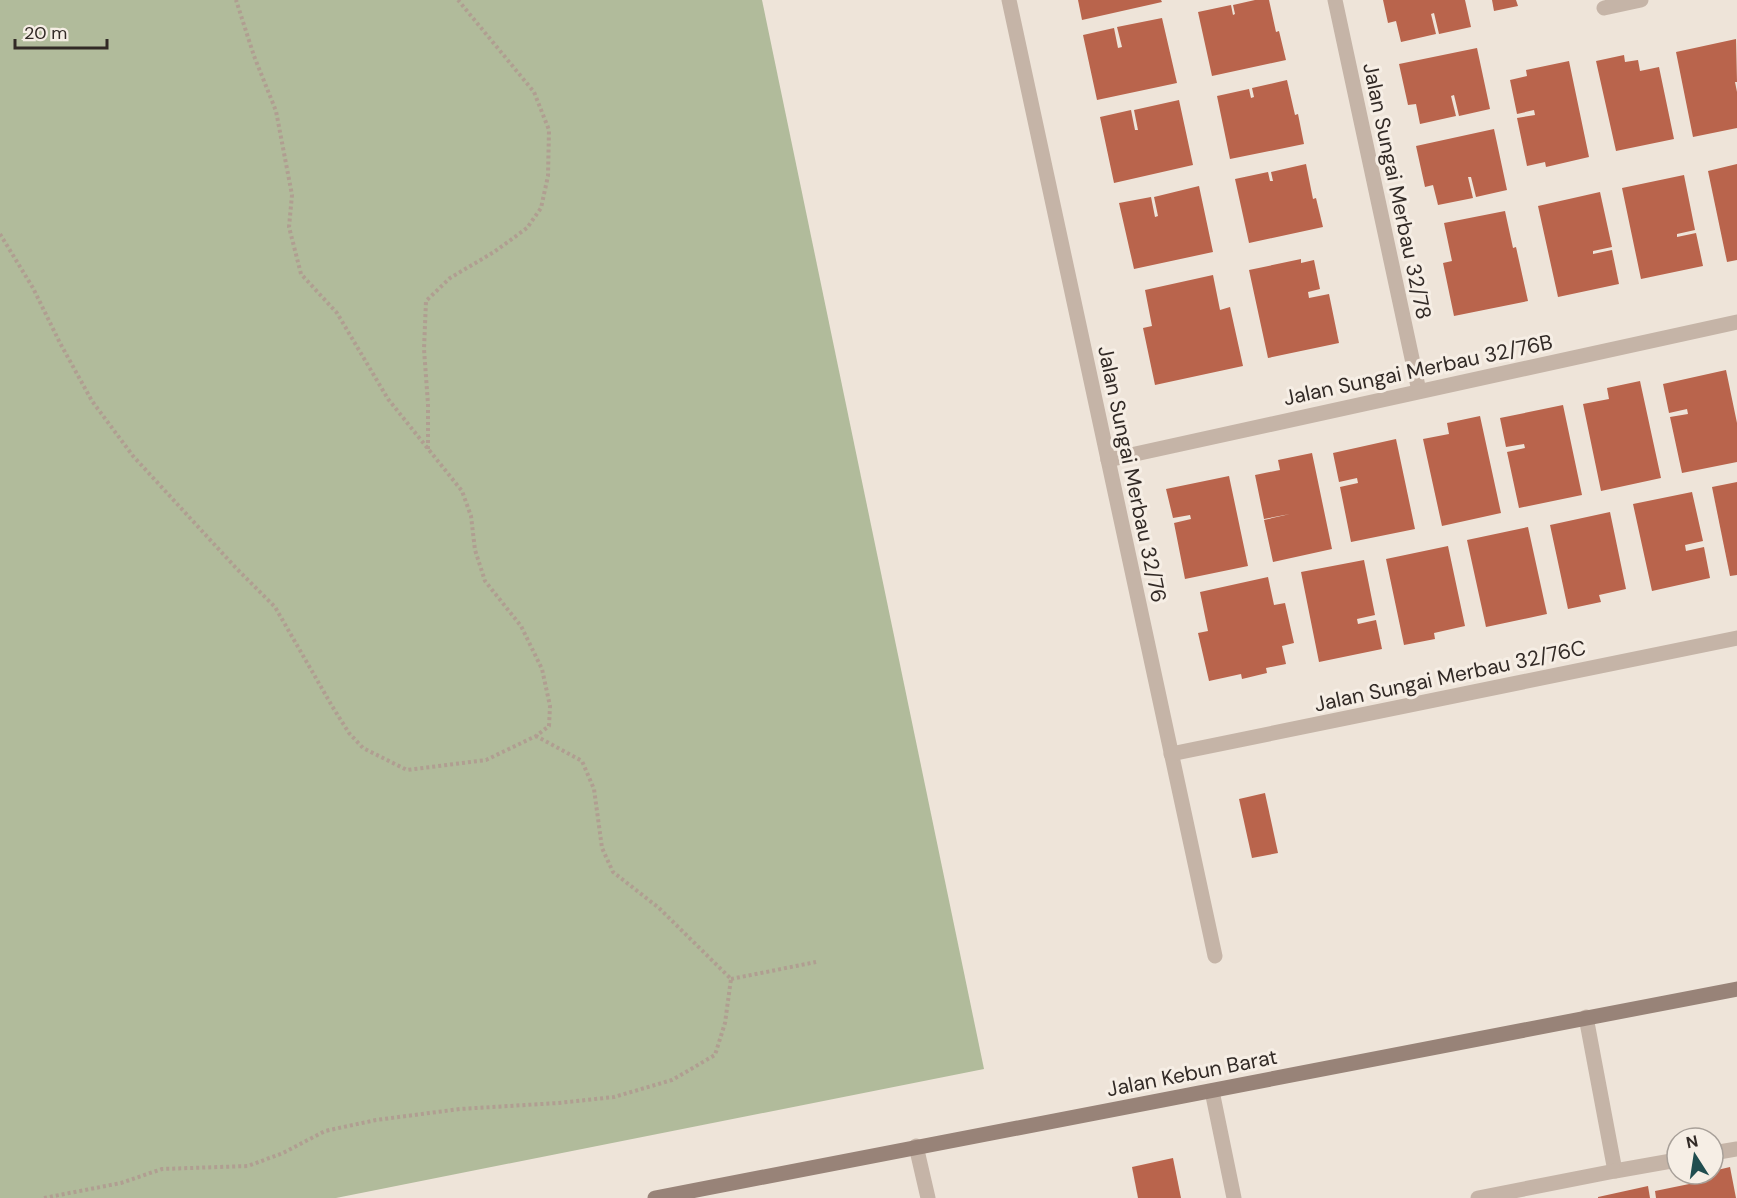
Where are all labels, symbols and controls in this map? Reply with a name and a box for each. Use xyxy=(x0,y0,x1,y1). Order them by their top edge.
scale bar xyxy=(15,12,106,50)
text: 20 m xyxy=(24,21,67,45)
street label: Jalan Sungai Merbau 32/78 xyxy=(1356,60,1438,322)
street label: Jalan Sungai Merbau 32/76B xyxy=(1281,328,1555,412)
street label: Jalan Sungai Merbau 32/76 xyxy=(1091,343,1173,605)
street label: Jalan Sungai Merbau 32/76C xyxy=(1312,634,1588,718)
street label: Jalan Kebun Barat xyxy=(1104,1043,1280,1103)
north arrow xyxy=(1665,1126,1725,1186)
text: N xyxy=(1684,1130,1700,1153)

